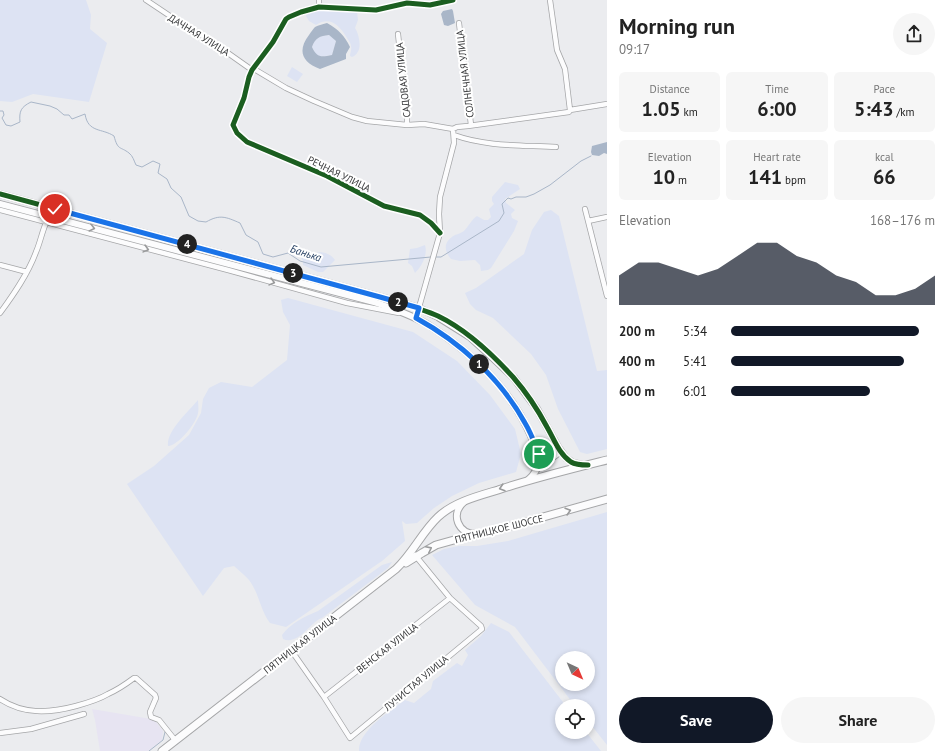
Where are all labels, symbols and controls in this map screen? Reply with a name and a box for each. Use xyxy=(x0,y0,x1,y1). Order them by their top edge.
street label: ДАЧНАЯ УЛИЦА xyxy=(166,11,232,59)
text: Morning run xyxy=(619,12,735,40)
button: share xyxy=(893,13,935,55)
street label: СОЛНЕЧНАЯ УЛИЦА xyxy=(453,29,477,119)
text: 09:17 xyxy=(619,41,650,58)
street label: САДОВАЯ УЛИЦА xyxy=(393,42,413,118)
text: Distance xyxy=(650,82,690,96)
text: Time xyxy=(765,82,789,96)
text: Pace xyxy=(874,82,895,96)
text: 1.05 xyxy=(642,96,681,122)
text: 6:00 xyxy=(757,96,797,122)
text: 5:43 xyxy=(854,96,894,122)
text: km xyxy=(681,105,698,119)
text: /km xyxy=(894,105,915,119)
text: Elevation xyxy=(648,150,692,164)
text: Heart rate xyxy=(753,150,801,164)
text: kcal xyxy=(875,150,894,164)
street label: РЕЧНАЯ УЛИЦА xyxy=(305,153,373,195)
text: 10 xyxy=(652,164,675,190)
text: 141 xyxy=(748,164,782,190)
text: 66 xyxy=(873,164,896,190)
text: m xyxy=(675,173,687,187)
text: bpm xyxy=(782,173,806,187)
pin xyxy=(38,192,72,226)
icon: check xyxy=(44,198,66,220)
text: Elevation xyxy=(619,212,671,229)
text: 168–176 m xyxy=(870,212,935,229)
one-way arrow xyxy=(88,223,95,232)
pin: 4 xyxy=(177,234,197,254)
text: 4 xyxy=(184,237,190,251)
water label: Банька xyxy=(289,241,324,265)
one-way arrow xyxy=(143,244,149,252)
pin: 3 xyxy=(283,263,303,283)
text: 3 xyxy=(290,266,296,280)
one-way arrow xyxy=(268,277,275,286)
pin: 2 xyxy=(388,292,408,312)
text: 2 xyxy=(395,295,401,309)
text: 200 m xyxy=(619,323,655,340)
text: 5:34 xyxy=(683,323,707,340)
text: 400 m xyxy=(619,353,655,370)
text: 5:41 xyxy=(683,353,707,370)
pin: 1 xyxy=(469,354,489,374)
text: 1 xyxy=(476,357,482,371)
text: 600 m xyxy=(619,383,655,400)
text: 6:01 xyxy=(683,383,707,400)
pin xyxy=(522,437,556,471)
icon: arrive xyxy=(528,443,550,465)
one-way arrow xyxy=(498,484,505,492)
one-way arrow xyxy=(564,507,571,516)
street label: ПЯТНИЦКОЕ ШОССЕ xyxy=(453,512,545,546)
one-way arrow xyxy=(425,546,433,554)
street label: ПЯТНИЦКАЯ УЛИЦА xyxy=(261,611,339,677)
street label: ВЕНСКАЯ УЛИЦА xyxy=(354,620,421,676)
north arrow xyxy=(555,651,595,691)
map controls xyxy=(555,651,595,739)
street label: ЛУЧИСТАЯ УЛИЦА xyxy=(380,652,451,714)
button: Save xyxy=(619,697,773,743)
button: Share xyxy=(781,697,935,743)
button: locate xyxy=(555,699,595,739)

